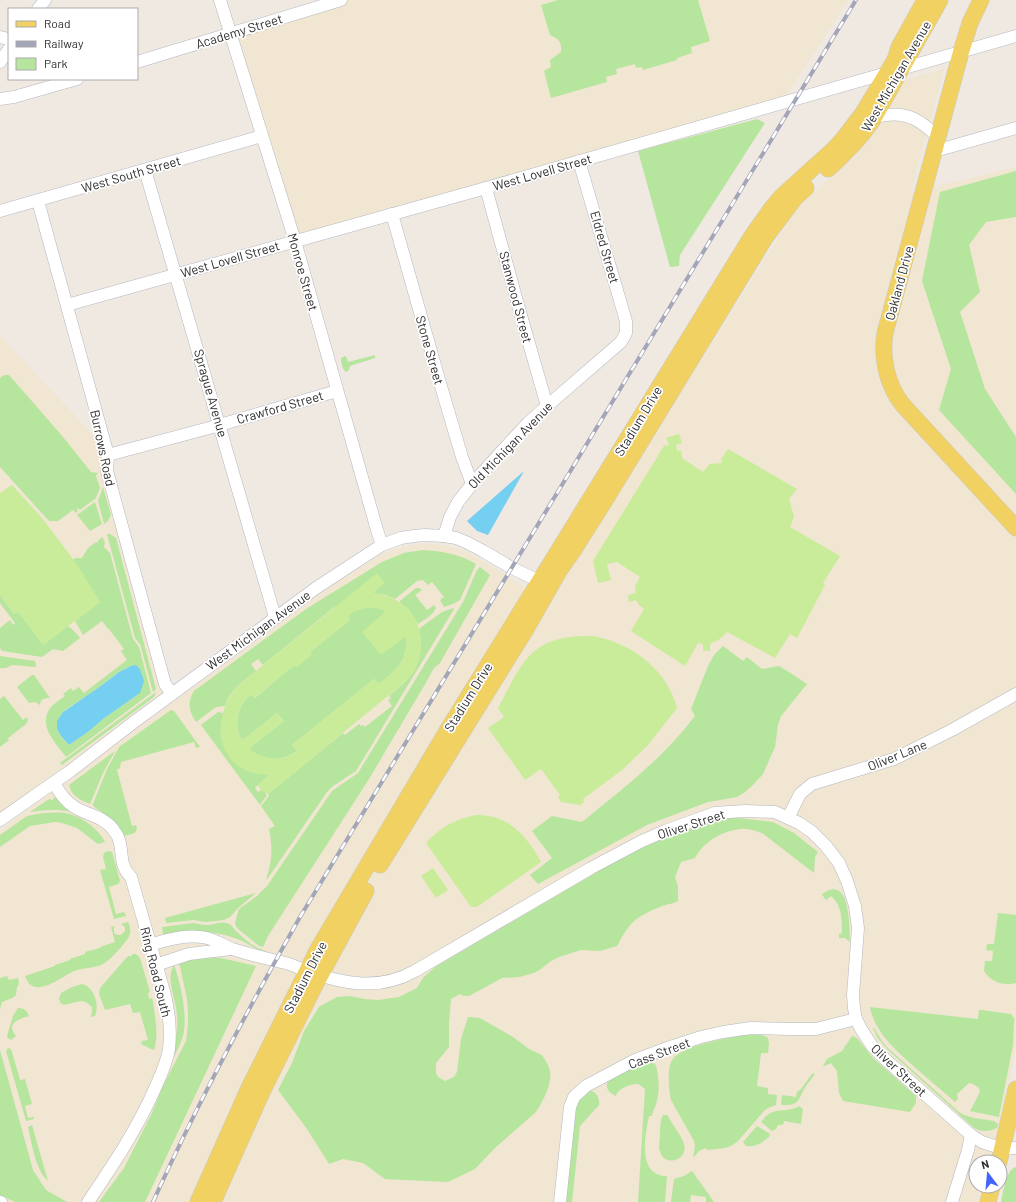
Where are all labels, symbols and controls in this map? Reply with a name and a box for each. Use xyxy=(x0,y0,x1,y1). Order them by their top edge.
legend xyxy=(8,8,138,80)
street label: Academy Street xyxy=(194,10,284,52)
text: Road xyxy=(44,16,71,30)
street label: West Michigan Avenue xyxy=(858,18,934,134)
text: Railway xyxy=(44,36,84,50)
text: Park xyxy=(44,56,68,70)
street label: West Lovell Street xyxy=(491,150,593,194)
street label: West South Street xyxy=(79,152,183,196)
street label: Eldred Street xyxy=(587,209,623,285)
street label: Monroe Street xyxy=(284,231,322,313)
street label: West Lovell Street xyxy=(179,237,281,281)
street label: Oakland Drive xyxy=(881,244,917,322)
street label: Stanwood Street xyxy=(496,249,536,345)
street label: Stone Street xyxy=(413,314,447,386)
street label: Sprague Avenue xyxy=(191,347,231,439)
street label: Stadium Drive xyxy=(611,383,665,459)
street label: Crawford Street xyxy=(235,387,325,427)
street label: Old Michigan Avenue xyxy=(464,398,556,492)
street label: Burrows Road xyxy=(87,408,119,488)
street label: West Michigan Avenue xyxy=(203,587,313,673)
street label: Stadium Drive xyxy=(440,659,496,735)
street label: Oliver Lane xyxy=(865,736,929,774)
street label: Oliver Street xyxy=(655,806,727,842)
street label: Ring Road South xyxy=(137,925,175,1019)
street label: Stadium Drive xyxy=(280,938,330,1016)
street label: Cass Street xyxy=(626,1034,692,1072)
street label: Oliver Street xyxy=(868,1040,930,1100)
north arrow xyxy=(968,1154,1008,1194)
text: N xyxy=(980,1157,990,1171)

